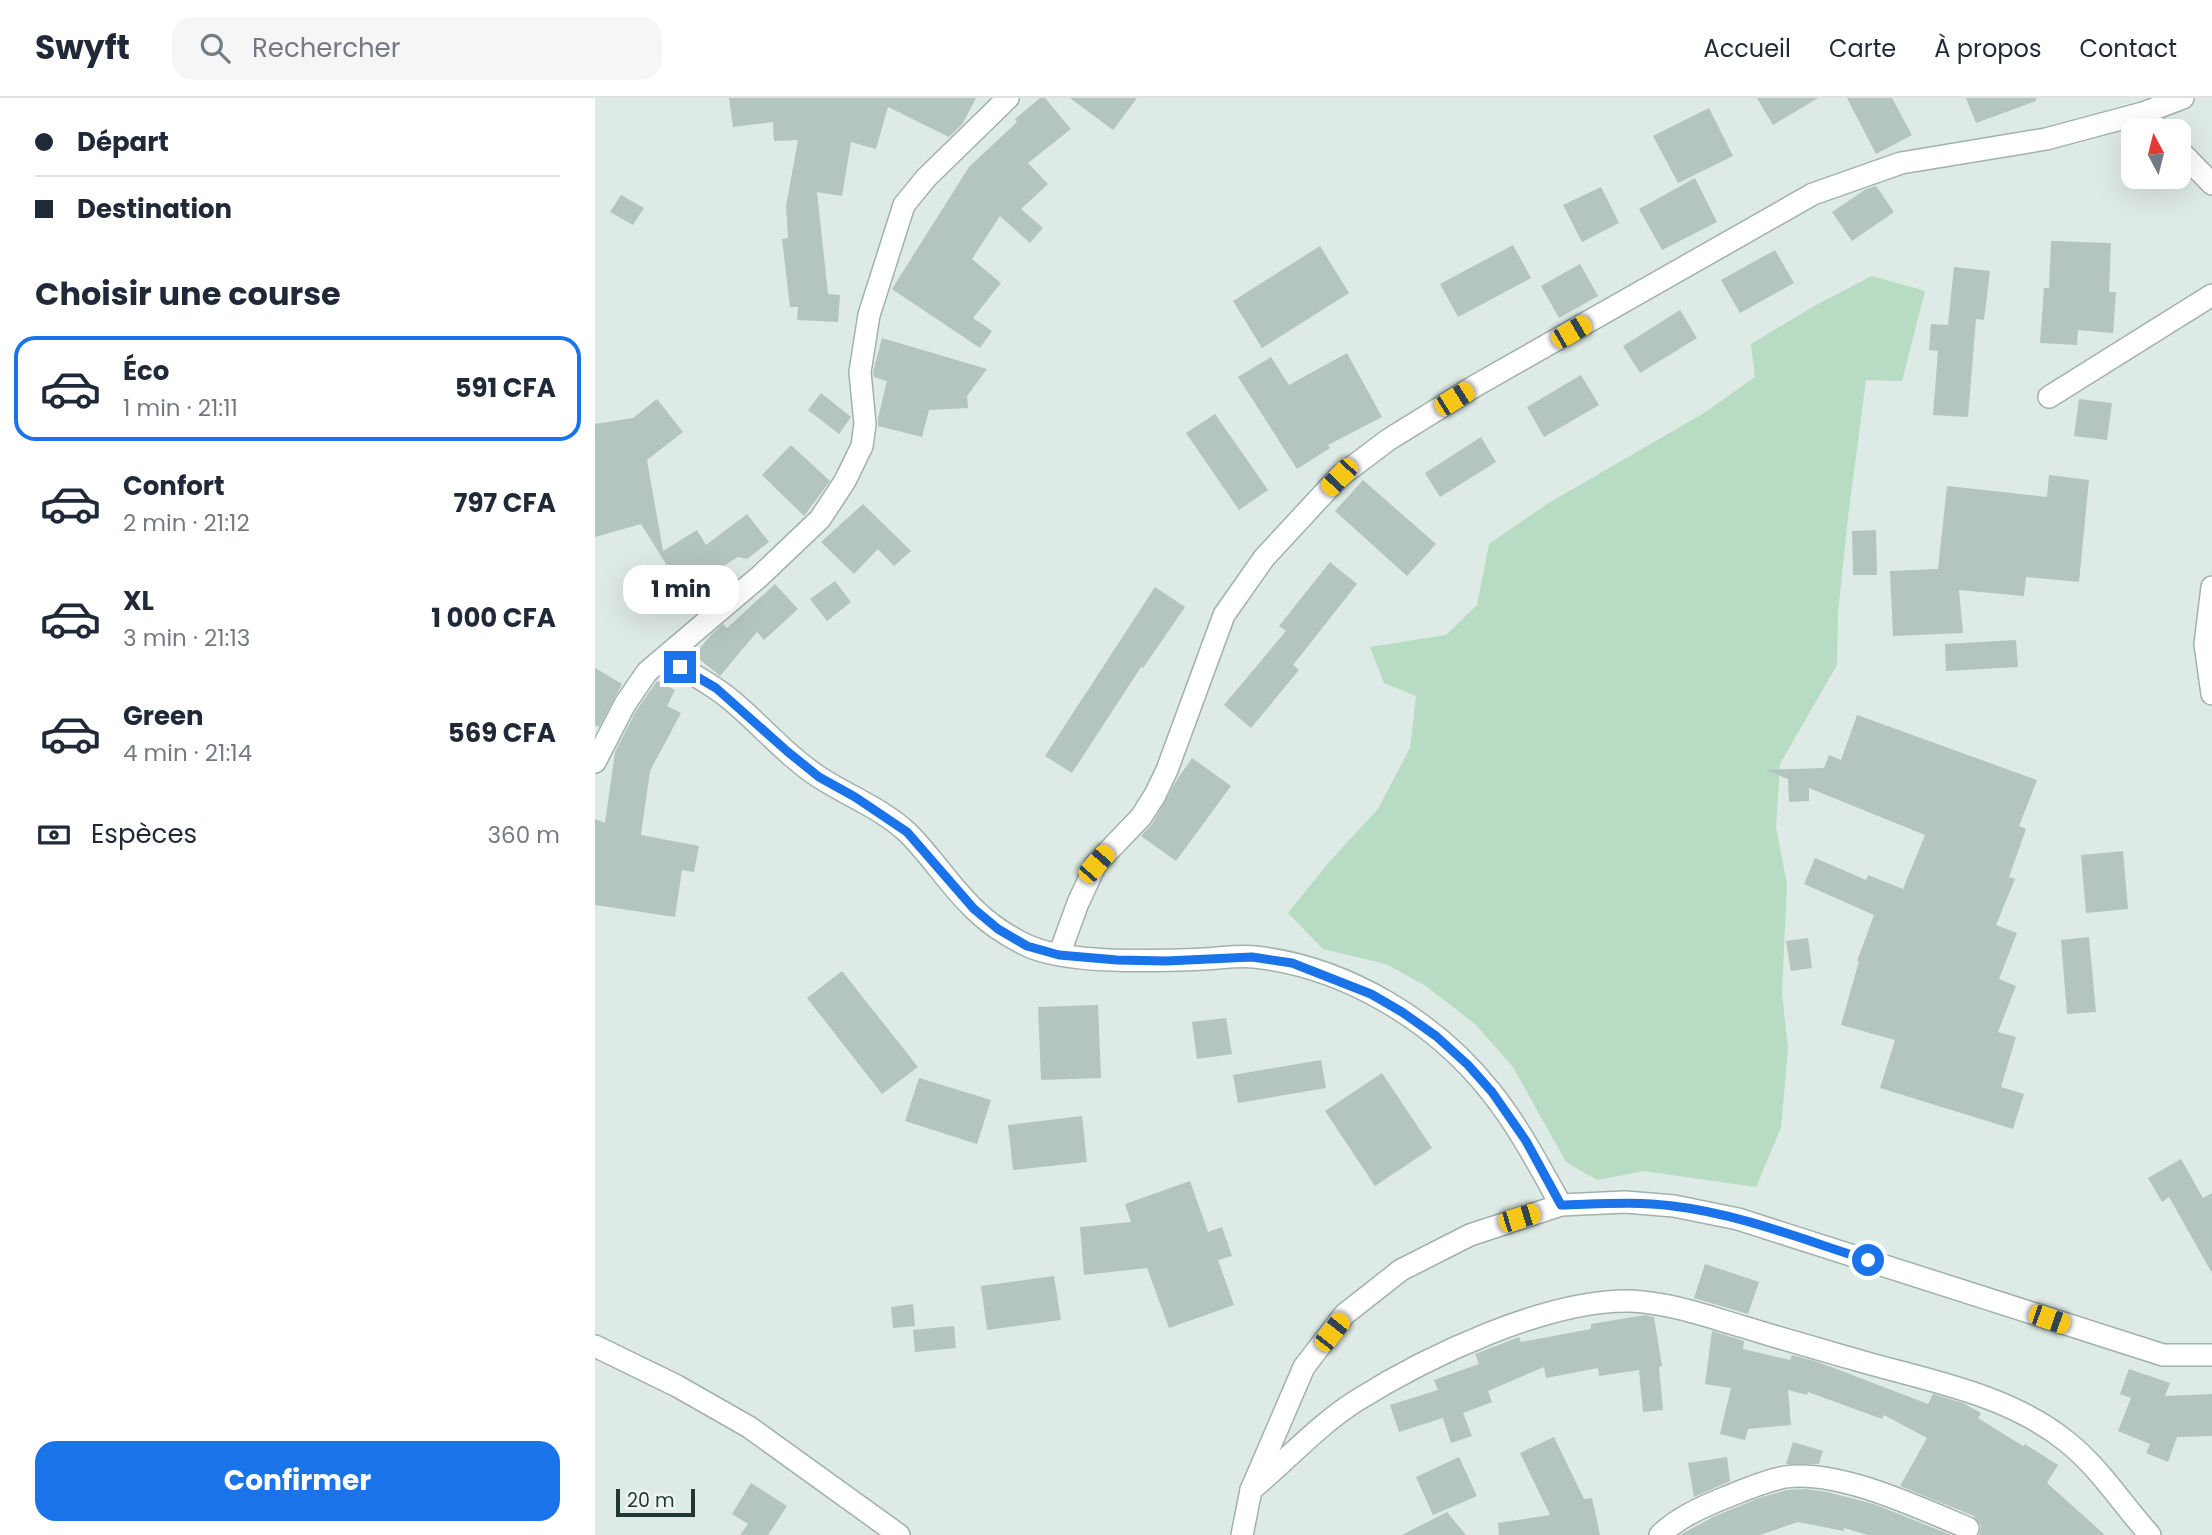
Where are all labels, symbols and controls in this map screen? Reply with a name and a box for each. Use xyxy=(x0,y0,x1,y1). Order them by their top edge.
search box xyxy=(172,17,662,80)
text: Swyft xyxy=(35,24,130,71)
icon: search xyxy=(196,29,234,67)
text: Rechercher xyxy=(252,30,400,66)
text: Accueil xyxy=(1704,32,1791,65)
text: Carte xyxy=(1829,32,1896,65)
text: À propos xyxy=(1934,32,2041,65)
text: Contact xyxy=(2079,32,2177,65)
north arrow xyxy=(2121,119,2191,189)
map controls xyxy=(2121,119,2191,189)
text: Départ xyxy=(77,124,169,160)
text: Destination xyxy=(77,191,232,227)
text: Choisir une course xyxy=(35,271,341,316)
car xyxy=(1548,312,1595,352)
text: Éco xyxy=(123,353,169,389)
icon: car xyxy=(39,357,102,420)
text: 591 CFA xyxy=(455,370,556,406)
car xyxy=(1431,379,1478,419)
text: 1 min · 21:11 xyxy=(123,392,238,424)
car xyxy=(1317,454,1362,500)
text: Confort xyxy=(123,468,225,504)
icon: car xyxy=(39,472,102,535)
text: 797 CFA xyxy=(453,485,556,521)
text: 2 min · 21:12 xyxy=(123,507,250,539)
callout: 1 min xyxy=(622,566,738,614)
text: 1 min xyxy=(651,573,711,605)
text: XL xyxy=(123,583,154,619)
icon: car xyxy=(39,587,102,650)
text: 1 000 CFA xyxy=(431,600,556,636)
text: 3 min · 21:13 xyxy=(123,622,250,654)
route end xyxy=(664,651,696,683)
text: Green xyxy=(123,698,204,734)
icon: car xyxy=(39,702,102,765)
text: 569 CFA xyxy=(448,715,556,751)
text: 4 min · 21:14 xyxy=(123,737,252,769)
icon: cash xyxy=(35,816,73,854)
text: Espèces xyxy=(91,816,197,852)
text: 360 m xyxy=(488,819,560,851)
car xyxy=(1075,841,1118,887)
car xyxy=(1496,1202,1543,1234)
route start xyxy=(1852,1244,1884,1276)
car xyxy=(2026,1302,2073,1336)
car xyxy=(1311,1309,1354,1355)
button: Confirmer xyxy=(35,1441,560,1521)
scale bar xyxy=(616,1486,695,1518)
text: 20 m xyxy=(627,1487,675,1514)

